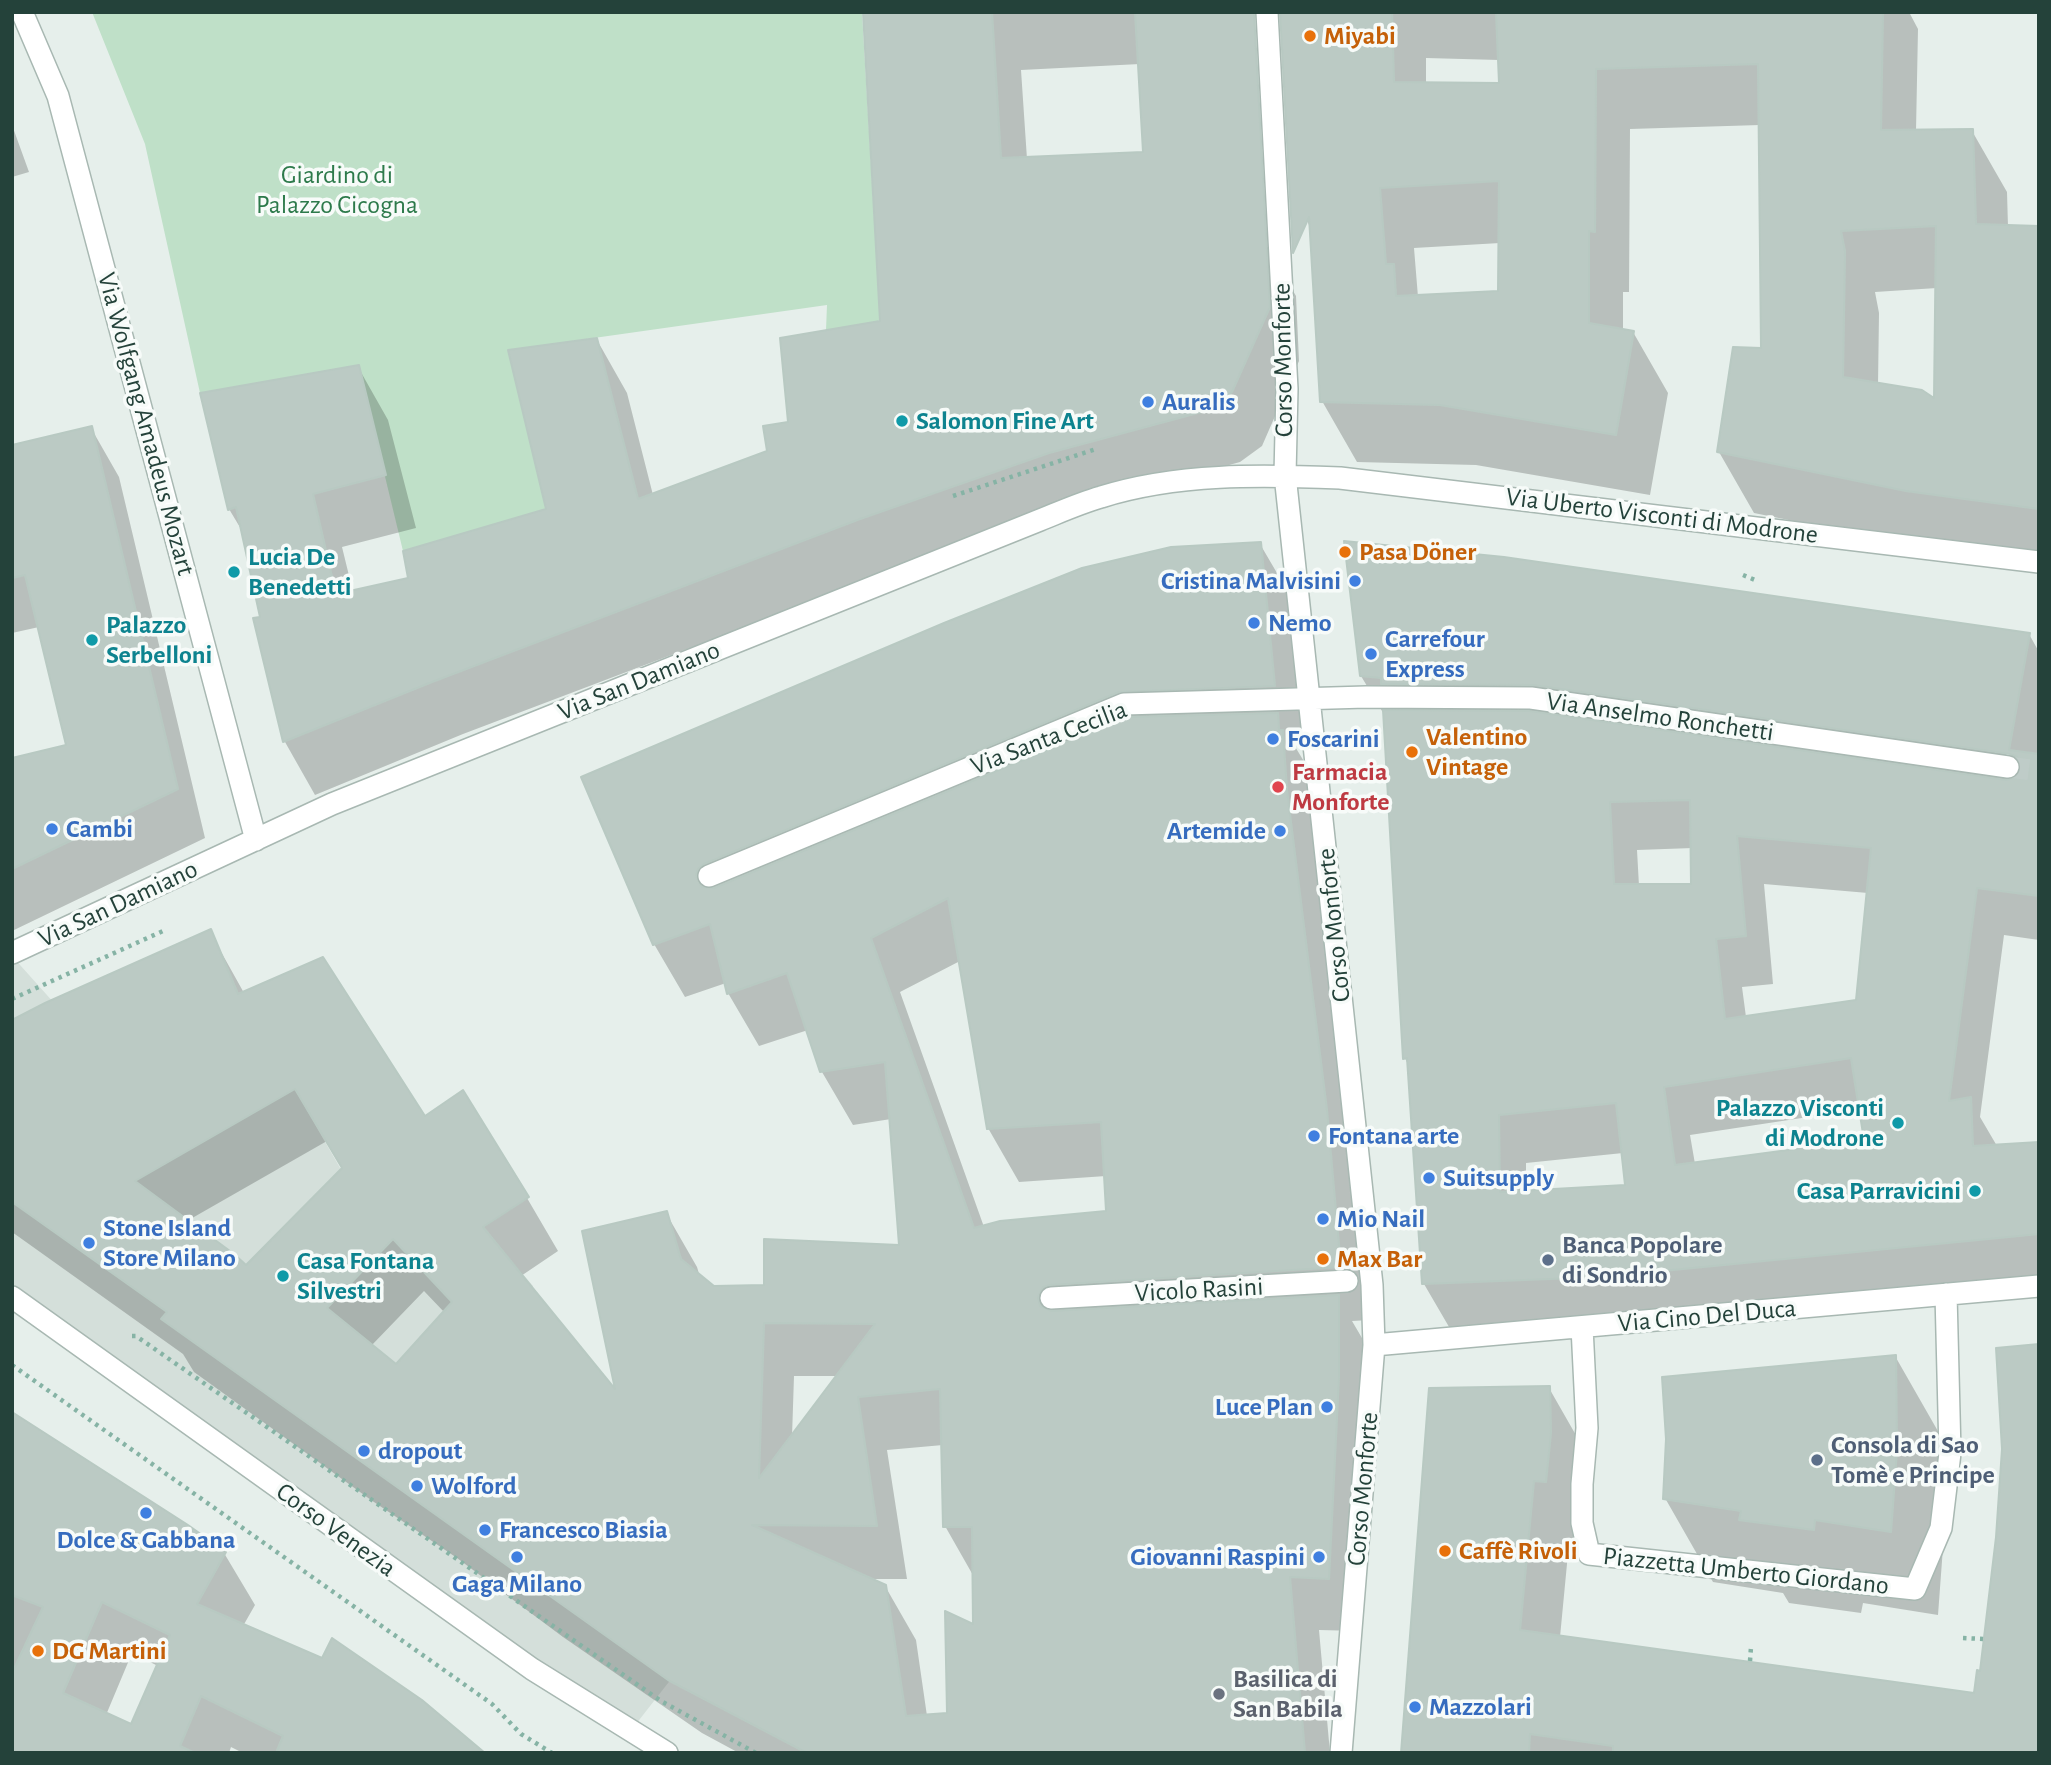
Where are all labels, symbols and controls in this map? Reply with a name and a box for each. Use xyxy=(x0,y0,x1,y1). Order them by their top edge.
place label: Miyabi xyxy=(1324,20,1396,52)
marker: Miyabi xyxy=(1302,28,1318,44)
park label: Giardino di Palazzo Cicogna xyxy=(256,159,418,220)
street label: Via Wolfgang Amadeus Mozart xyxy=(91,269,201,579)
street label: Corso Monforte xyxy=(1266,283,1300,437)
place label: Auralis xyxy=(1162,386,1235,418)
marker: Auralis xyxy=(1140,394,1156,410)
place label: Salomon Fine Art xyxy=(916,405,1094,437)
marker: Salomon Fine Art xyxy=(894,413,910,429)
street label: Via Uberto Visconti di Modrone xyxy=(1504,481,1820,551)
place label: Pasa Döner xyxy=(1359,536,1476,568)
place label: Lucia De Benedetti xyxy=(248,541,352,602)
marker: Pasa Döner xyxy=(1337,544,1353,560)
marker: Lucia De Benedetti xyxy=(226,564,242,580)
place label: Cristina Malvisini xyxy=(1161,565,1341,597)
marker: Cristina Malvisini xyxy=(1347,573,1363,589)
place label: Nemo xyxy=(1268,607,1332,639)
place label: Palazzo Serbelloni xyxy=(106,609,212,670)
marker: Nemo xyxy=(1246,615,1262,631)
place label: Carrefour Express xyxy=(1385,623,1485,684)
marker: Palazzo Serbelloni xyxy=(84,632,100,648)
street label: Via San Damiano xyxy=(553,634,725,728)
marker: Carrefour Express xyxy=(1363,646,1379,662)
street label: Via Anselmo Ronchetti xyxy=(1544,686,1776,748)
street label: Via Santa Cecilia xyxy=(966,694,1132,782)
place label: Valentino Vintage xyxy=(1426,721,1527,782)
place label: Foscarini xyxy=(1287,723,1379,755)
marker: Foscarini xyxy=(1265,731,1281,747)
marker: Valentino Vintage xyxy=(1404,744,1420,760)
place label: Farmacia Monforte xyxy=(1292,756,1389,818)
marker: Farmacia Monforte xyxy=(1270,779,1286,795)
place label: Cambi xyxy=(66,813,133,845)
place label: Artemide xyxy=(1167,815,1266,847)
marker: Cambi xyxy=(44,821,60,837)
marker: Artemide xyxy=(1272,823,1288,839)
street label: Corso Monforte xyxy=(1310,847,1358,1003)
street label: Via San Damiano xyxy=(33,854,203,954)
place label: Palazzo Visconti di Modrone xyxy=(1716,1092,1884,1154)
marker: Palazzo Visconti di Modrone xyxy=(1890,1115,1906,1131)
place label: Fontana arte xyxy=(1328,1120,1459,1152)
marker: Fontana arte xyxy=(1306,1128,1322,1144)
place label: Suitsupply xyxy=(1443,1162,1554,1194)
marker: Suitsupply xyxy=(1421,1170,1437,1186)
place label: Casa Parravicini xyxy=(1797,1175,1961,1207)
marker: Casa Parravicini xyxy=(1967,1183,1983,1199)
place label: Mio Nail xyxy=(1337,1203,1425,1235)
marker: Mio Nail xyxy=(1315,1211,1331,1227)
place label: Stone Island Store Milano xyxy=(103,1212,236,1274)
place label: Banca Popolare di Sondrio xyxy=(1562,1229,1723,1290)
marker: Stone Island Store Milano xyxy=(81,1235,97,1251)
place label: Max Bar xyxy=(1337,1243,1422,1275)
place label: Casa Fontana Silvestri xyxy=(297,1245,434,1306)
marker: Max Bar xyxy=(1315,1251,1331,1267)
marker: Banca Popolare di Sondrio xyxy=(1540,1252,1556,1268)
marker: Casa Fontana Silvestri xyxy=(275,1268,291,1284)
street label: Vicolo Rasini xyxy=(1134,1271,1264,1309)
street label: Via Cino Del Duca xyxy=(1617,1293,1797,1339)
place label: Luce Plan xyxy=(1215,1391,1313,1423)
marker: Luce Plan xyxy=(1319,1399,1335,1415)
street label: Corso Monforte xyxy=(1341,1411,1385,1567)
place label: Consola di Sao Tomè e Principe xyxy=(1831,1429,1995,1490)
place label: dropout xyxy=(378,1435,462,1467)
marker: dropout xyxy=(356,1443,372,1459)
marker: Consola di Sao Tomè e Principe xyxy=(1809,1452,1825,1468)
place label: Wolford xyxy=(431,1470,517,1502)
street label: Corso Venezia xyxy=(270,1476,402,1584)
marker: Wolford xyxy=(409,1478,425,1494)
marker: Dolce & Gabbana xyxy=(138,1505,154,1521)
place label: Francesco Biasia xyxy=(499,1514,668,1546)
marker: Francesco Biasia xyxy=(477,1522,493,1538)
place label: Dolce & Gabbana xyxy=(57,1524,235,1556)
place label: Caffè Rivoli xyxy=(1459,1535,1577,1567)
street label: Piazzetta Umberto Giordano xyxy=(1602,1540,1890,1602)
place label: Giovanni Raspini xyxy=(1130,1541,1305,1573)
marker: Caffè Rivoli xyxy=(1437,1543,1453,1559)
marker: Gaga Milano xyxy=(509,1549,525,1565)
marker: Giovanni Raspini xyxy=(1311,1549,1327,1565)
place label: Gaga Milano xyxy=(452,1568,582,1600)
place label: DG Martini xyxy=(52,1635,167,1667)
marker: DG Martini xyxy=(30,1643,46,1659)
place label: Basilica di San Babila xyxy=(1233,1663,1343,1724)
marker: Basilica di San Babila xyxy=(1211,1686,1227,1702)
place label: Mazzolari xyxy=(1429,1691,1532,1723)
marker: Mazzolari xyxy=(1407,1699,1423,1715)

